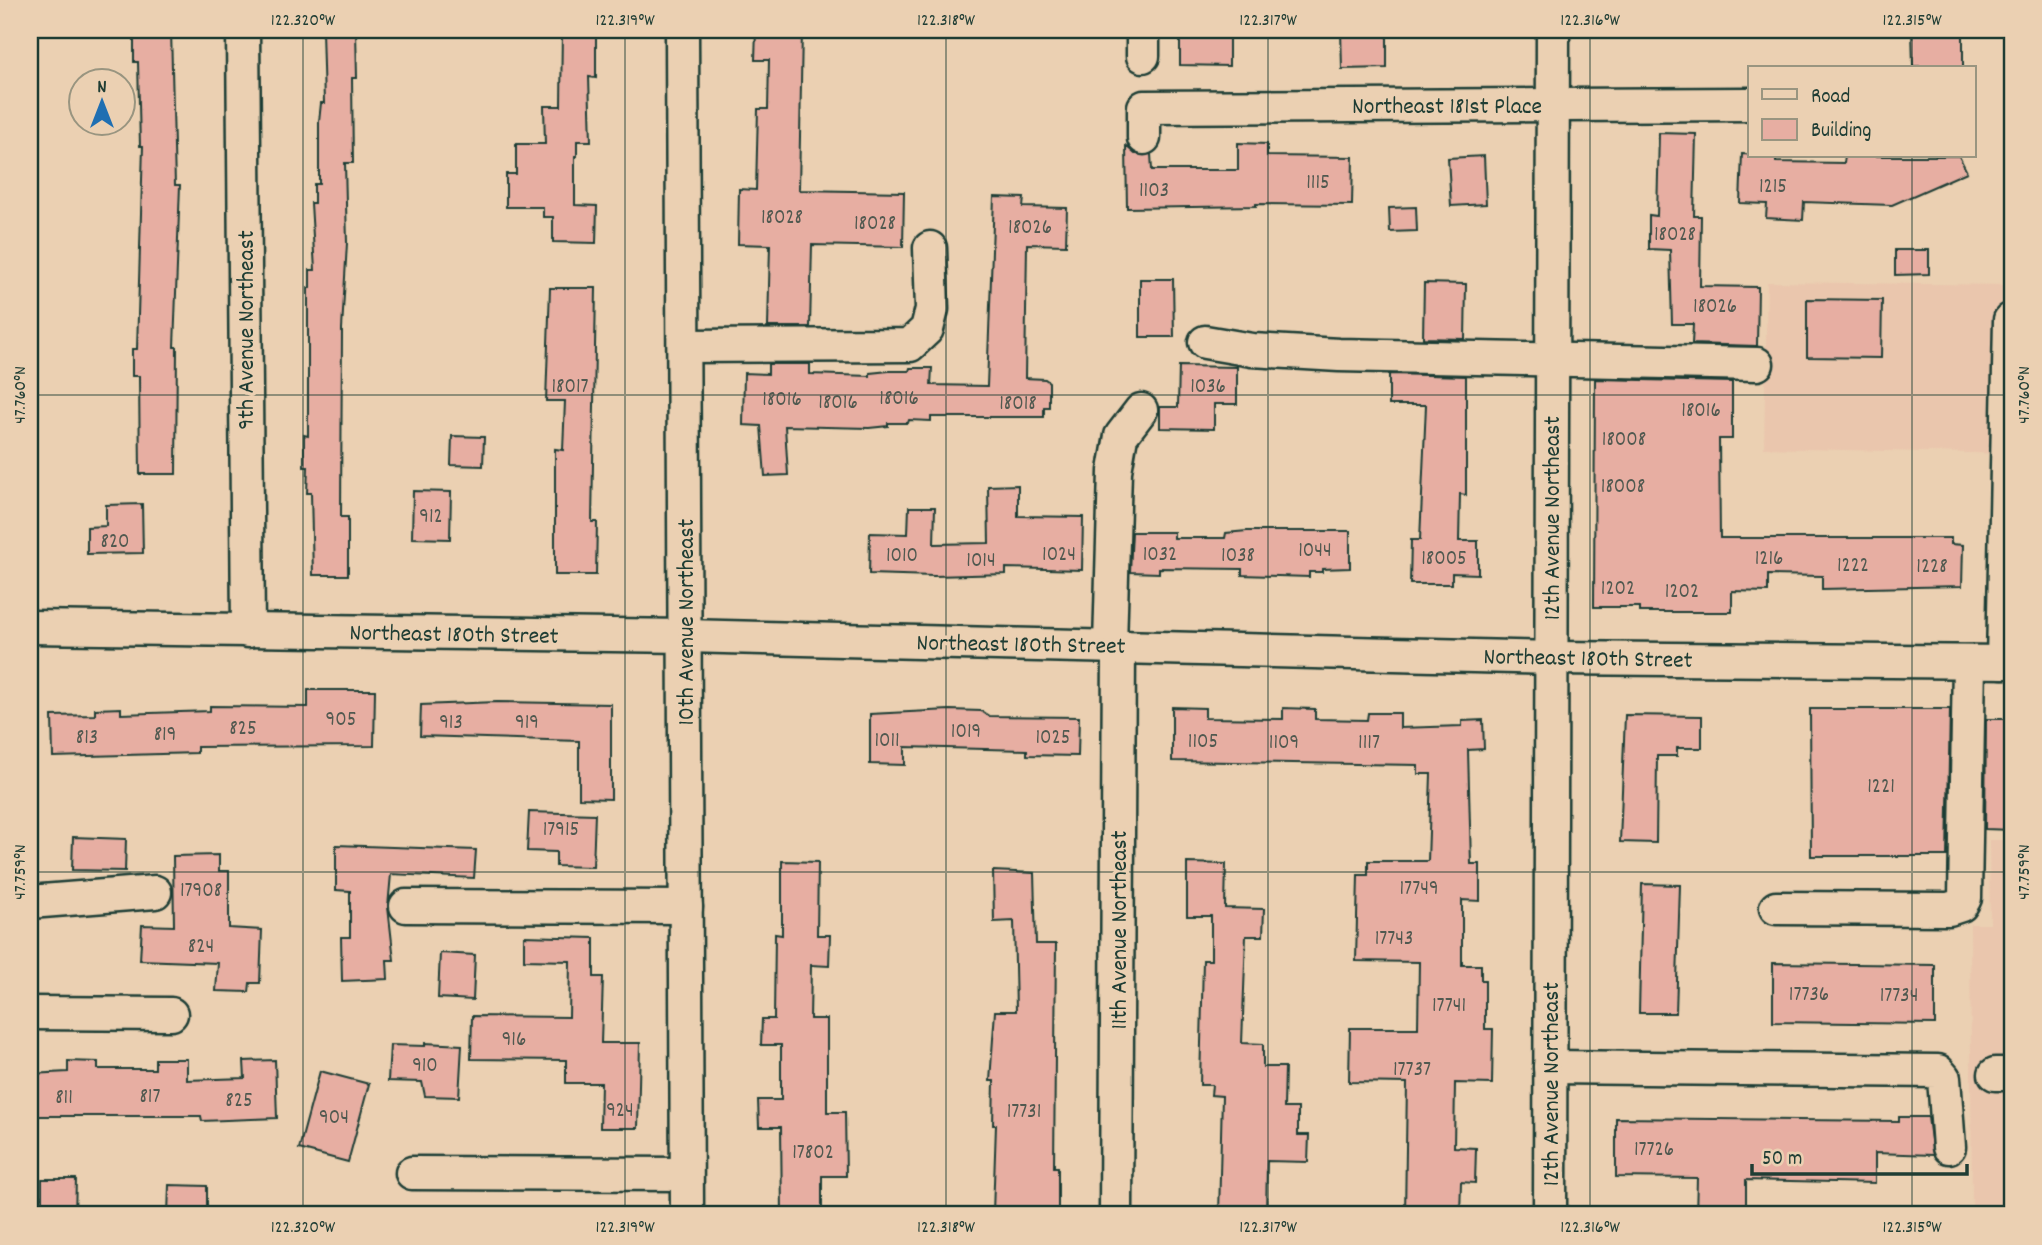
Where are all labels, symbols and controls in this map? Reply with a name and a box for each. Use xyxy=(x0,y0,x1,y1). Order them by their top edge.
text: 122.320°W xyxy=(271,9,336,34)
text: 122.319°W xyxy=(596,9,655,34)
text: 122.318°W xyxy=(917,9,976,34)
text: 122.317°W xyxy=(1239,9,1297,34)
text: 122.316°W xyxy=(1560,9,1620,34)
text: 122.315°W xyxy=(1882,9,1942,34)
north arrow xyxy=(66,66,136,136)
legend xyxy=(1748,66,1976,158)
text: N xyxy=(97,75,107,102)
text: Road xyxy=(1811,83,1850,113)
street label: Northeast 181st Place xyxy=(1352,91,1542,125)
text: Building xyxy=(1811,117,1871,147)
house number: 1115 xyxy=(1306,169,1330,199)
house number: 1215 xyxy=(1759,173,1787,203)
house number: 1103 xyxy=(1139,177,1169,207)
house number: 18028 xyxy=(761,204,803,234)
house number: 18028 xyxy=(854,210,896,240)
house number: 18026 xyxy=(1008,214,1052,244)
house number: 18028 xyxy=(1654,221,1696,251)
street label: 9th Avenue Northeast xyxy=(231,230,265,430)
house number: 18026 xyxy=(1693,293,1737,323)
text: 47.760°N xyxy=(9,366,34,424)
text: 47.760°N xyxy=(2013,366,2038,424)
house number: 18017 xyxy=(551,373,589,403)
house number: 1036 xyxy=(1190,373,1226,403)
house number: 18016 xyxy=(879,385,919,415)
house number: 18016 xyxy=(762,386,802,416)
house number: 18016 xyxy=(818,389,858,419)
house number: 18018 xyxy=(999,390,1037,420)
house number: 18016 xyxy=(1681,397,1721,427)
street label: 12th Avenue Northeast xyxy=(1537,416,1571,620)
house number: 18008 xyxy=(1602,426,1646,456)
house number: 18008 xyxy=(1601,473,1645,503)
house number: 912 xyxy=(419,503,443,533)
street label: 10th Avenue Northeast xyxy=(671,518,705,725)
house number: 820 xyxy=(100,528,130,558)
house number: 1044 xyxy=(1298,537,1332,567)
house number: 1024 xyxy=(1042,541,1076,571)
house number: 1032 xyxy=(1143,541,1177,571)
house number: 1010 xyxy=(886,542,918,572)
house number: 1038 xyxy=(1221,542,1255,572)
house number: 18005 xyxy=(1421,545,1467,575)
house number: 1216 xyxy=(1755,545,1783,575)
house number: 1014 xyxy=(966,547,996,577)
house number: 1222 xyxy=(1837,552,1869,582)
house number: 1228 xyxy=(1916,553,1948,583)
house number: 1202 xyxy=(1601,575,1635,605)
house number: 1202 xyxy=(1665,578,1699,608)
street label: Northeast 180th Street xyxy=(349,617,559,655)
street label: Northeast 180th Street xyxy=(916,627,1126,665)
street label: Northeast 180th Street xyxy=(1483,641,1693,679)
house number: 905 xyxy=(326,706,356,736)
house number: 913 xyxy=(439,709,463,739)
house number: 919 xyxy=(515,709,539,739)
house number: 825 xyxy=(229,715,257,745)
house number: 1019 xyxy=(951,718,981,748)
house number: 819 xyxy=(154,721,176,751)
house number: 813 xyxy=(76,724,98,754)
house number: 1025 xyxy=(1036,724,1070,754)
house number: 1011 xyxy=(874,727,900,757)
house number: 1105 xyxy=(1188,728,1218,758)
house number: 1109 xyxy=(1269,729,1299,759)
house number: 1117 xyxy=(1358,729,1380,759)
house number: 1221 xyxy=(1867,773,1895,803)
house number: 17915 xyxy=(543,816,579,846)
street label: 11th Avenue Northeast xyxy=(1104,830,1138,1030)
text: 47.759°N xyxy=(9,844,34,900)
text: 47.759°N xyxy=(2013,844,2038,900)
house number: 17749 xyxy=(1399,875,1439,905)
house number: 17908 xyxy=(180,877,222,907)
house number: 17743 xyxy=(1375,925,1413,955)
house number: 824 xyxy=(188,933,214,963)
house number: 17736 xyxy=(1789,981,1829,1011)
street label: 12th Avenue Northeast xyxy=(1536,982,1570,1186)
house number: 17734 xyxy=(1880,982,1918,1012)
house number: 17741 xyxy=(1432,992,1466,1022)
house number: 916 xyxy=(502,1026,526,1056)
house number: 910 xyxy=(412,1052,438,1082)
house number: 17737 xyxy=(1393,1056,1431,1086)
house number: 817 xyxy=(139,1083,161,1113)
house number: 811 xyxy=(55,1084,73,1114)
house number: 825 xyxy=(225,1087,253,1117)
house number: 924 xyxy=(606,1097,634,1127)
house number: 17731 xyxy=(1007,1098,1041,1128)
house number: 904 xyxy=(319,1104,349,1134)
scale bar xyxy=(1752,1133,1967,1177)
house number: 17726 xyxy=(1634,1136,1674,1166)
house number: 17802 xyxy=(792,1139,834,1169)
text: 50 m xyxy=(1762,1145,1802,1175)
text: 122.320°W xyxy=(271,1216,336,1241)
text: 122.319°W xyxy=(596,1216,655,1241)
text: 122.318°W xyxy=(917,1216,976,1241)
text: 122.317°W xyxy=(1239,1216,1297,1241)
text: 122.316°W xyxy=(1560,1216,1620,1241)
text: 122.315°W xyxy=(1882,1216,1942,1241)

